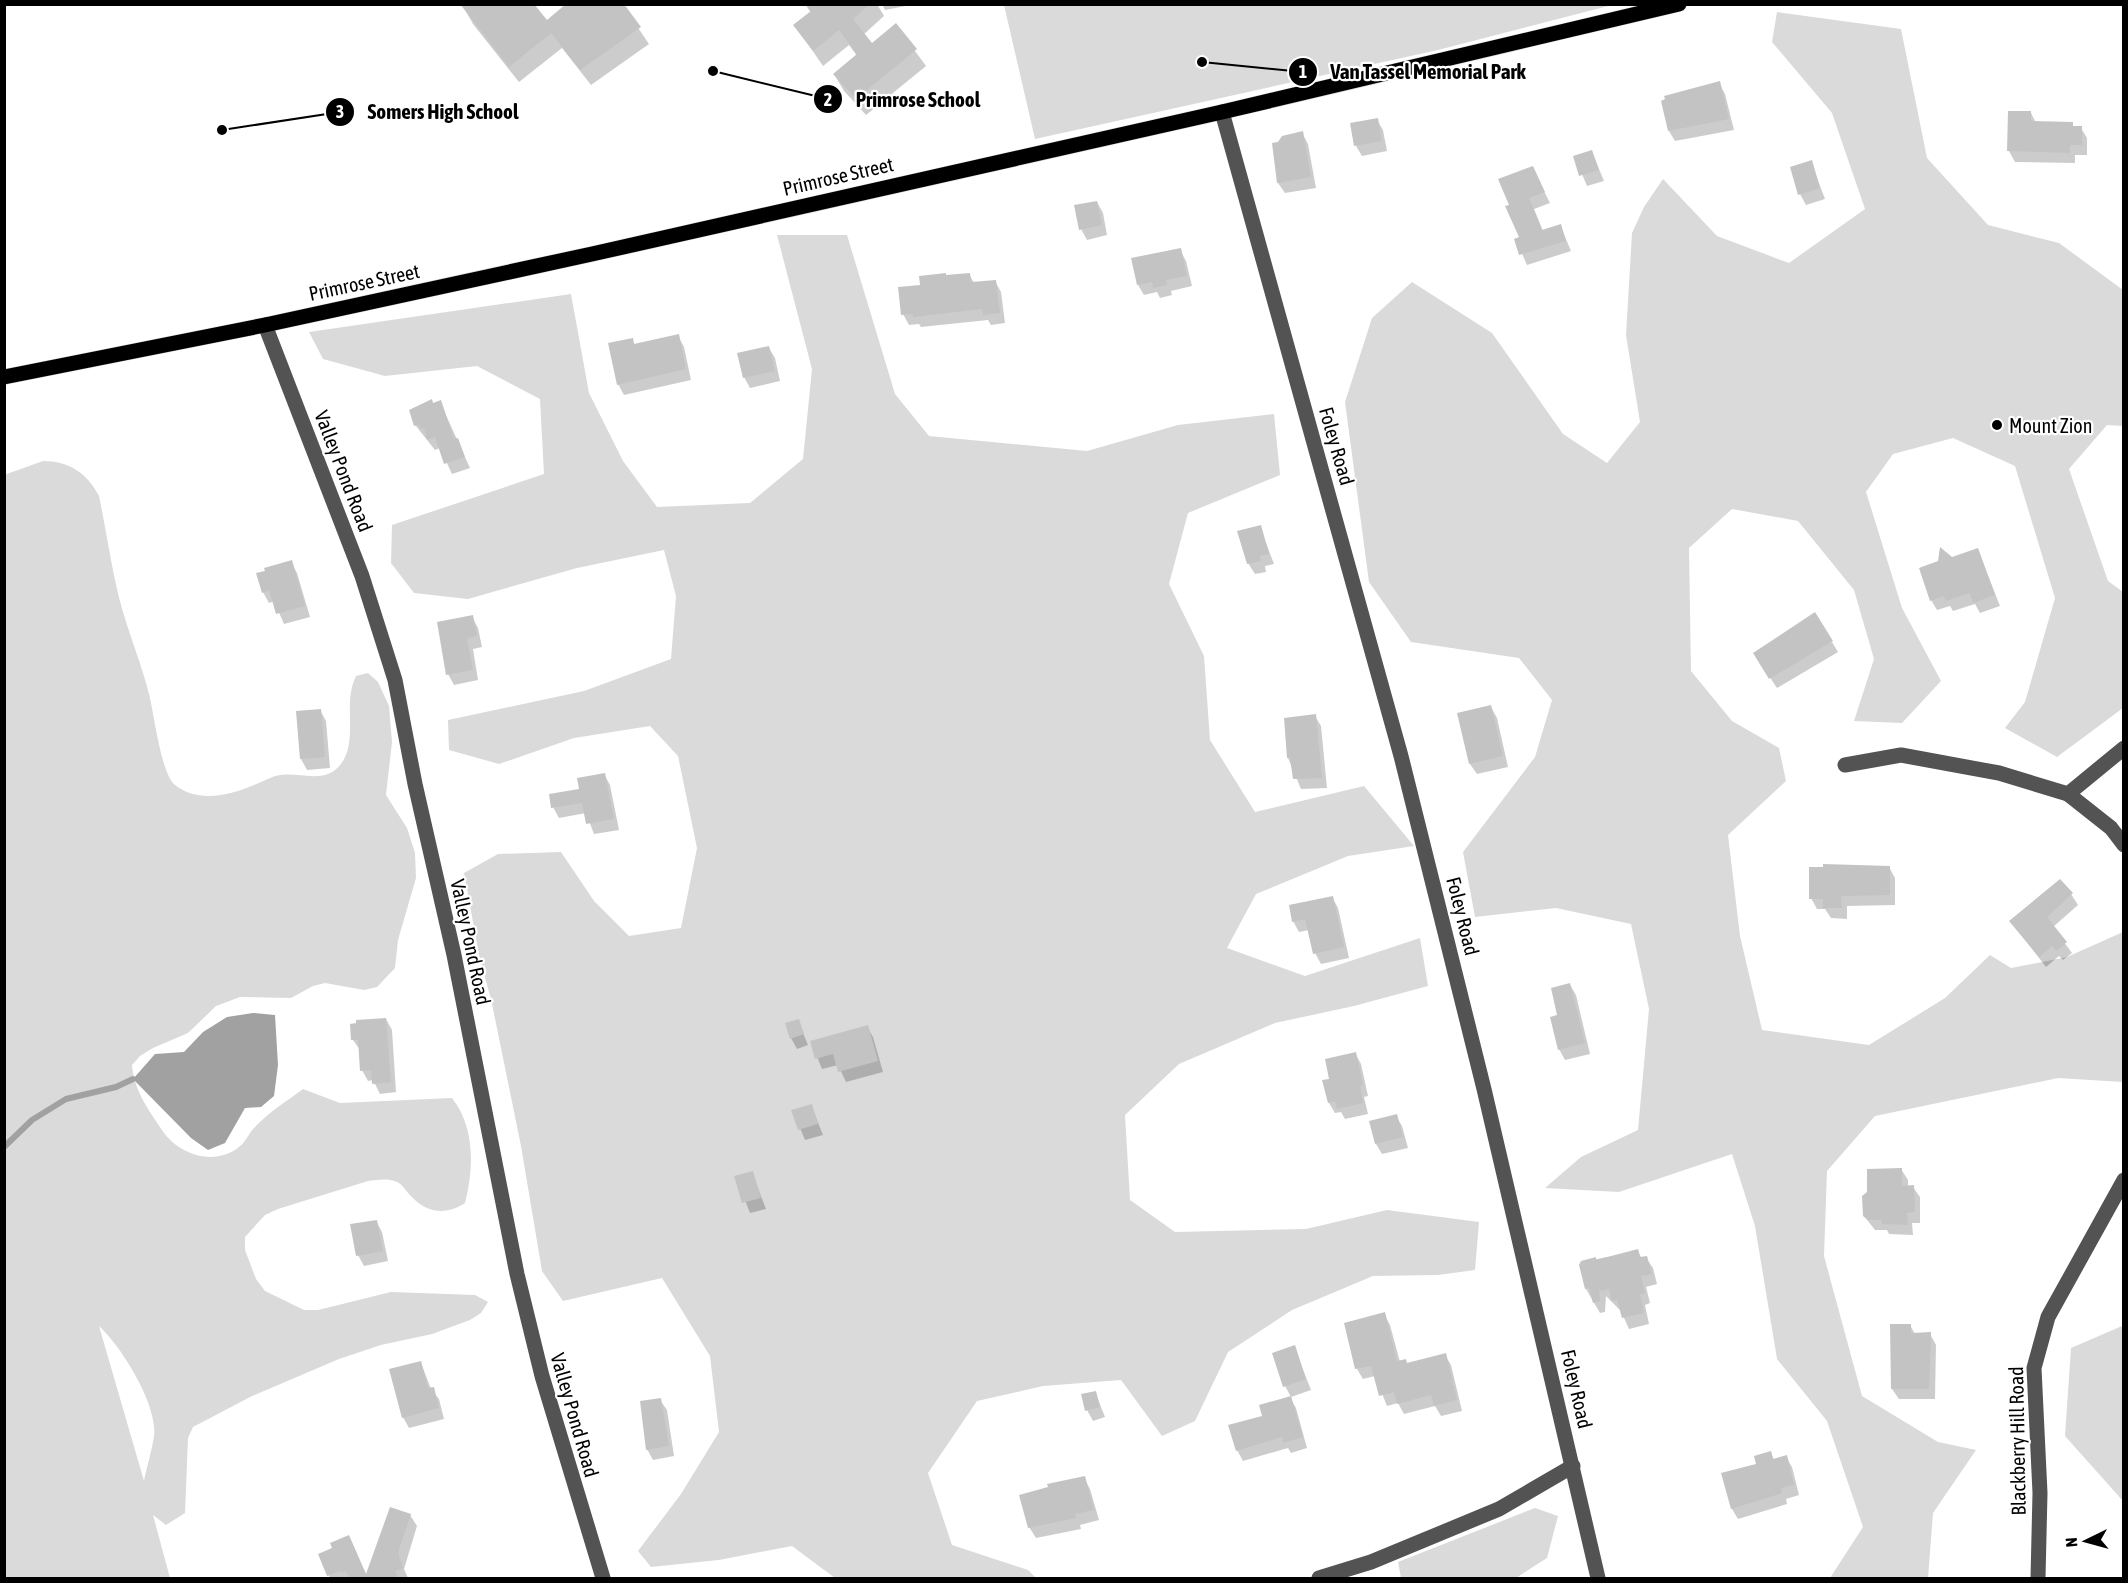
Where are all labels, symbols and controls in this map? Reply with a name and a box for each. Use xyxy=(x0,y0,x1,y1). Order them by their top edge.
callout: Van Tassel Memorial Park xyxy=(1288,53,1538,92)
text: Van Tassel Memorial Park xyxy=(1329,59,1527,83)
text: 1 xyxy=(1299,61,1307,82)
callout: Primrose School xyxy=(813,80,992,119)
text: Primrose School xyxy=(856,87,981,111)
text: 2 xyxy=(824,89,832,110)
callout: Somers High School xyxy=(325,92,530,131)
text: Somers High School xyxy=(367,99,519,123)
text: 3 xyxy=(336,101,344,122)
street label: Primrose Street xyxy=(780,152,896,200)
street label: Primrose Street xyxy=(306,259,422,305)
street label: Foley Road xyxy=(1315,404,1359,488)
street label: Valley Pond Road xyxy=(310,407,378,535)
place label: Mount Zion xyxy=(2009,414,2092,437)
marker: Mount Zion xyxy=(1990,418,2004,432)
street label: Foley Road xyxy=(1442,874,1484,958)
street label: Valley Pond Road xyxy=(446,877,496,1007)
street label: Foley Road xyxy=(1557,1347,1597,1431)
street label: Valley Pond Road xyxy=(546,1350,604,1480)
street label: Blackberry Hill Road xyxy=(2004,1366,2030,1516)
north arrow xyxy=(2056,1511,2116,1571)
text: N xyxy=(2062,1537,2080,1548)

